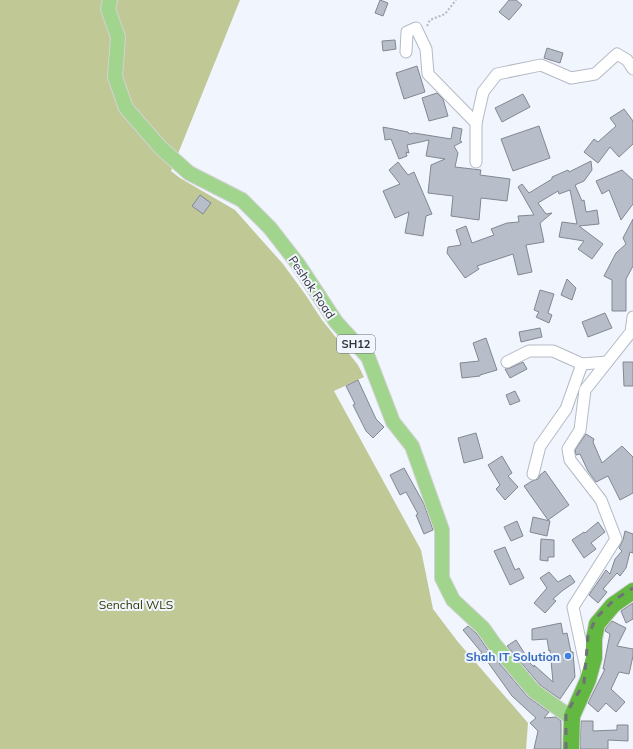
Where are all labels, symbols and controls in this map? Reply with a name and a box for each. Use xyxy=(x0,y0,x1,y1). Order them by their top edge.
street label: Peshok Road xyxy=(285,253,339,321)
road number: SH12 xyxy=(337,335,375,353)
park label: Senchal WLS xyxy=(99,597,173,612)
place label: Shah IT Solution xyxy=(466,649,560,664)
marker: Shah IT Solution xyxy=(563,651,573,661)

